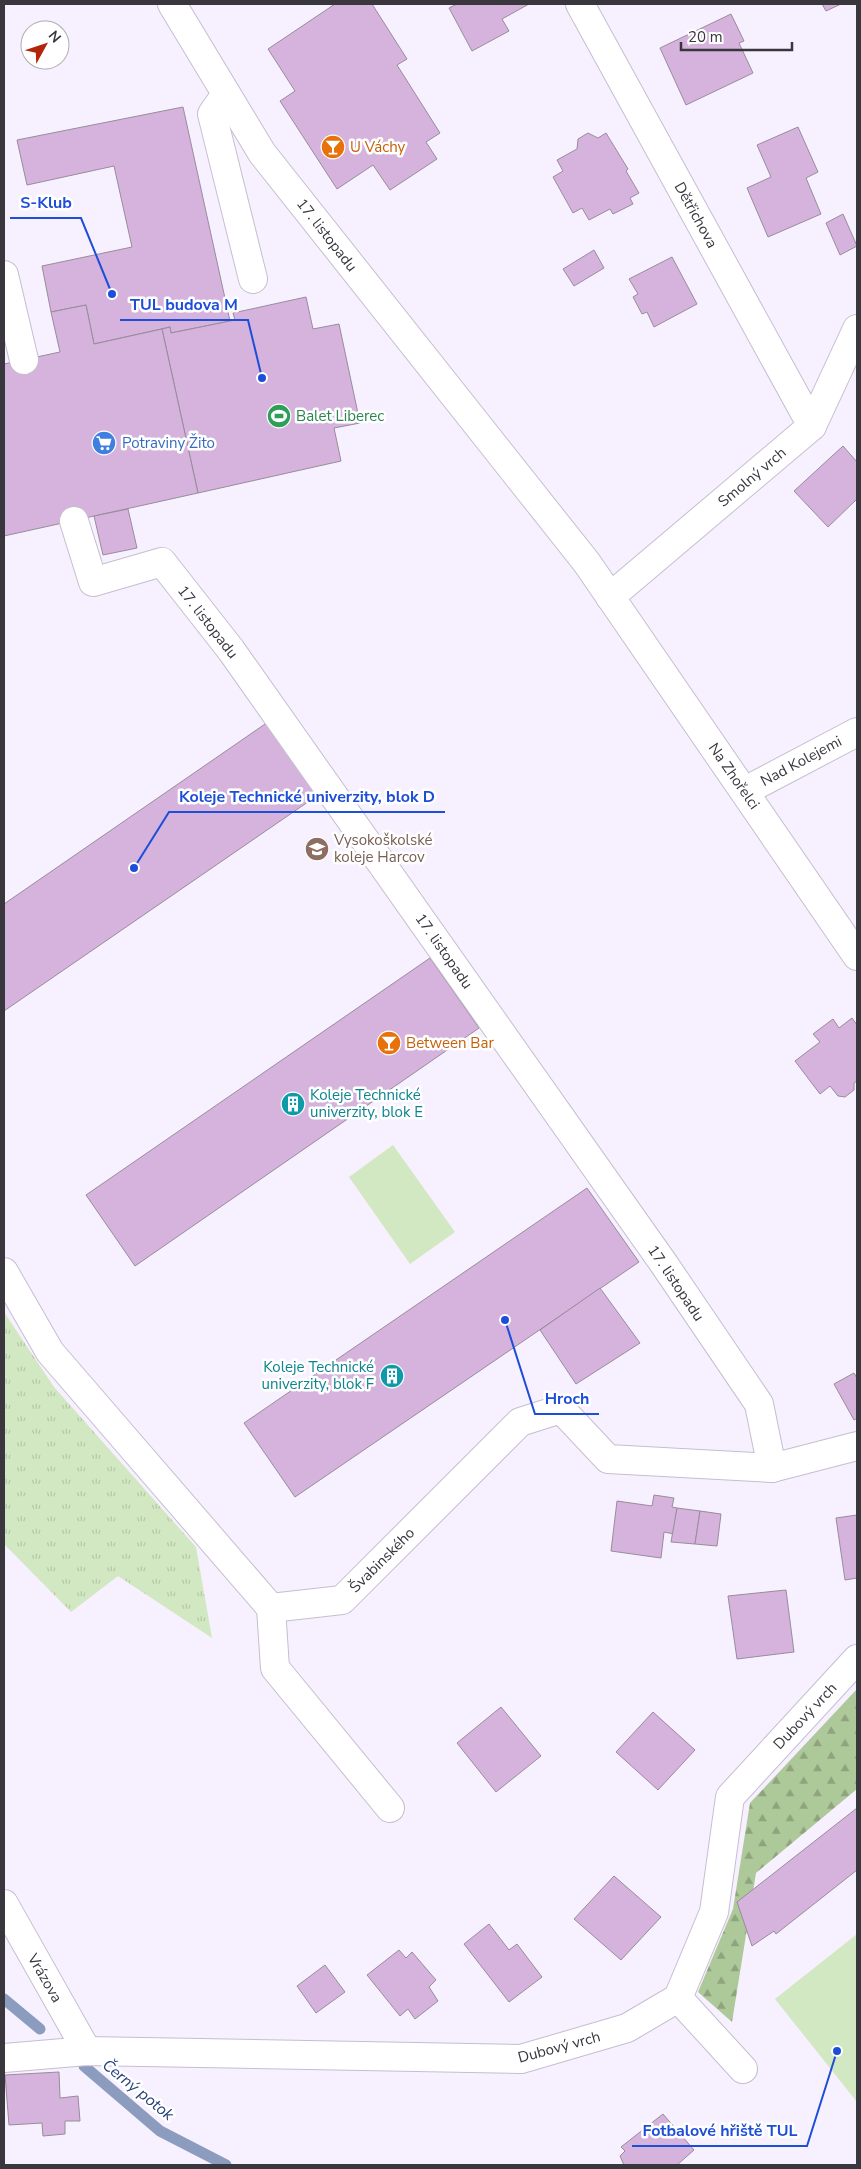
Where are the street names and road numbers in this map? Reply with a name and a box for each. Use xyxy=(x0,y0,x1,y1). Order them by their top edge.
street label: Dětřichova xyxy=(670,178,722,252)
street label: 17. listopadu xyxy=(292,194,362,276)
street label: Smolný vrch xyxy=(714,443,790,511)
street label: 17. listopadu xyxy=(173,581,243,663)
street label: Nad Kolejemi xyxy=(757,731,845,791)
street label: Na Zhořelci xyxy=(704,739,764,813)
street label: 17. listopadu xyxy=(411,909,477,993)
street label: 17. listopadu xyxy=(643,1241,709,1325)
street label: Švabinského xyxy=(344,1522,419,1597)
street label: Dubový vrch xyxy=(769,1678,841,1754)
street label: Vrázova xyxy=(23,1949,67,2006)
street label: Dubový vrch xyxy=(516,2026,602,2068)

